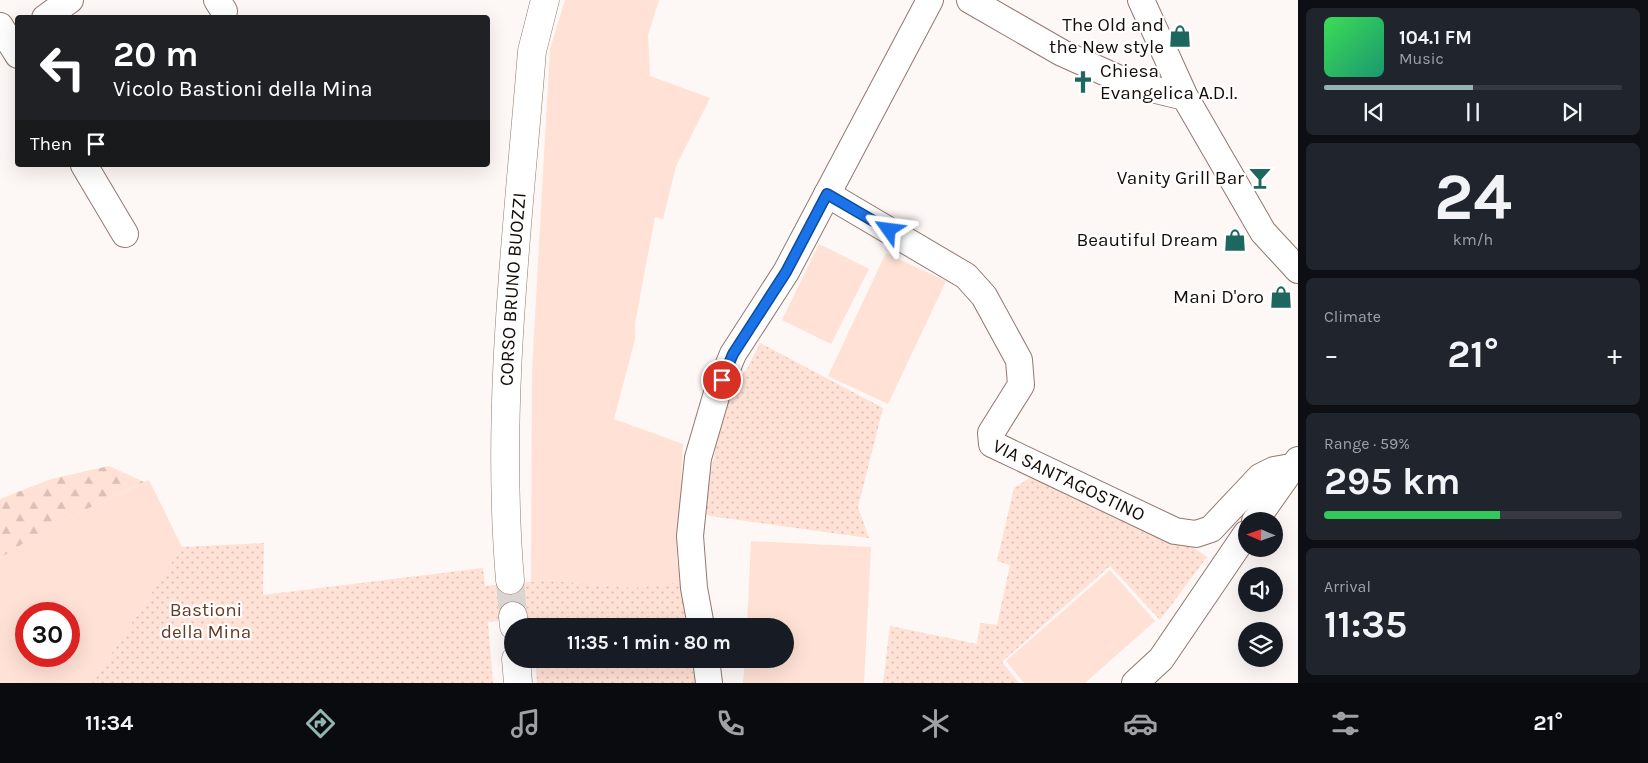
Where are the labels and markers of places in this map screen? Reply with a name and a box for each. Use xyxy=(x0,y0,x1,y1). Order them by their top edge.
place label: The Old and the New style xyxy=(1049,14,1164,58)
shop icon: The Old and the New style xyxy=(1167,23,1193,49)
place label: Chiesa Evangelica A.D.I. xyxy=(1100,60,1237,104)
church icon: Chiesa Evangelica A.D.I. xyxy=(1070,69,1096,95)
bar icon: Vanity Grill Bar xyxy=(1247,165,1273,191)
place label: Vanity Grill Bar xyxy=(1117,167,1244,189)
shop icon: Beautiful Dream xyxy=(1222,227,1248,253)
place label: Beautiful Dream xyxy=(1076,229,1218,251)
shop icon: Mani D'oro xyxy=(1268,284,1294,310)
place label: Mani D'oro xyxy=(1173,286,1264,308)
pin xyxy=(701,359,743,401)

